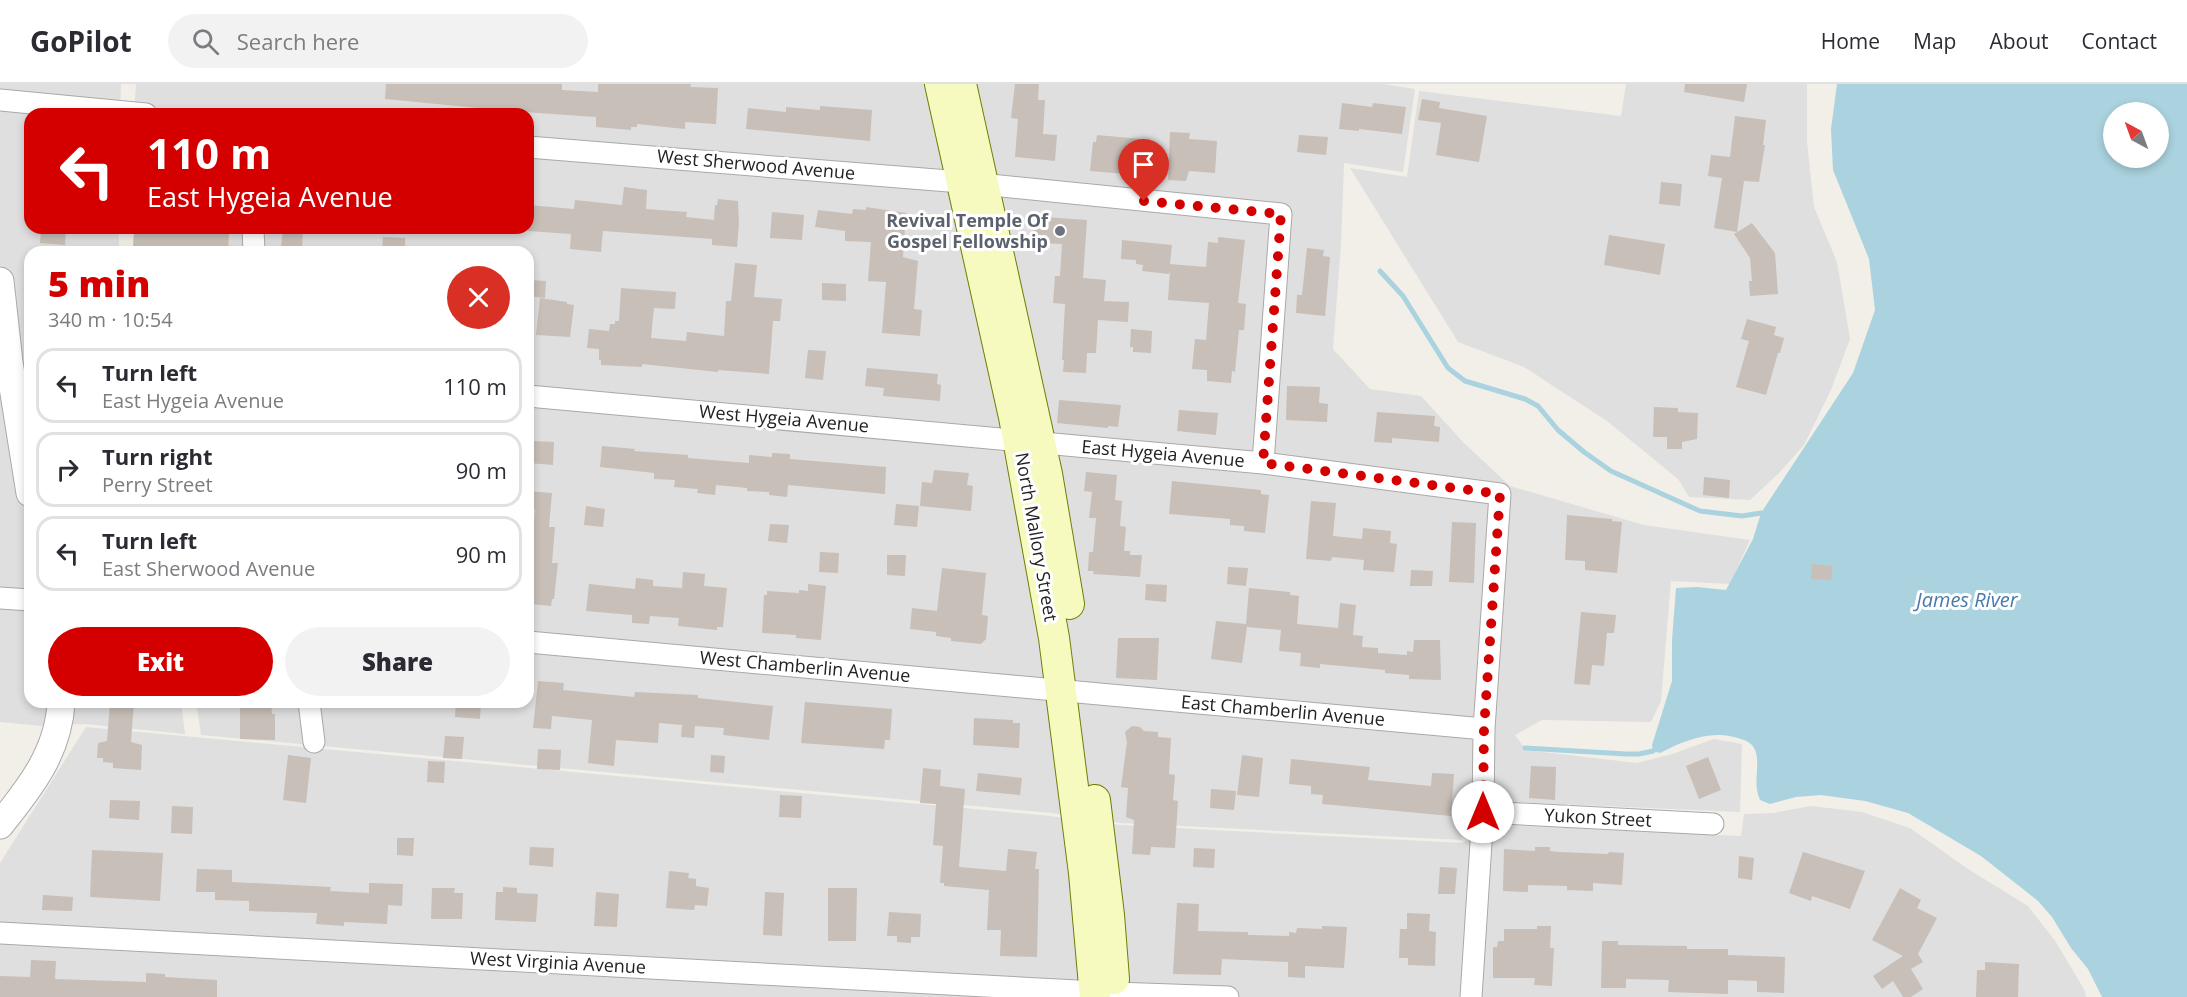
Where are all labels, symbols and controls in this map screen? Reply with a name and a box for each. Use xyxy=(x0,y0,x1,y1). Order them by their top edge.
search box xyxy=(168,14,588,68)
text: GoPilot xyxy=(30,22,132,60)
icon: search xyxy=(189,25,222,58)
text: Search here xyxy=(237,26,359,56)
text: Home xyxy=(1821,27,1880,55)
text: Map xyxy=(1913,27,1956,55)
text: About xyxy=(1989,27,2049,55)
text: Contact xyxy=(2082,27,2157,55)
north arrow xyxy=(2103,102,2169,168)
map controls xyxy=(2103,102,2169,168)
text: 110 m xyxy=(147,124,271,181)
icon: left xyxy=(48,132,126,210)
pin xyxy=(1118,139,1169,201)
street label: West Sherwood Avenue xyxy=(656,143,856,185)
icon: arrive xyxy=(1127,148,1160,181)
text: East Hygeia Avenue xyxy=(147,178,393,215)
place label: Revival Temple Of Gospel Fellowship xyxy=(886,208,1049,253)
marker: Revival Temple Of Gospel Fellowship xyxy=(1053,224,1067,238)
text: 5 min xyxy=(48,259,150,308)
button: close xyxy=(447,266,510,329)
text: 340 m · 10:54 xyxy=(48,306,173,333)
text: Turn left xyxy=(102,357,197,387)
icon: left xyxy=(51,369,84,402)
text: 110 m xyxy=(443,371,507,401)
text: East Hygeia Avenue xyxy=(102,387,284,414)
street label: West Hygeia Avenue xyxy=(698,399,870,437)
street label: East Hygeia Avenue xyxy=(1080,434,1246,472)
text: Turn right xyxy=(102,441,213,471)
street label: North Mallory Street xyxy=(1010,450,1064,623)
icon: right xyxy=(51,453,84,486)
text: 90 m xyxy=(456,455,507,485)
text: Perry Street xyxy=(102,471,213,498)
text: Turn left xyxy=(102,525,197,555)
icon: left xyxy=(51,537,84,570)
text: 90 m xyxy=(456,539,507,569)
text: East Sherwood Avenue xyxy=(102,555,315,582)
water label: James River xyxy=(1912,586,2019,613)
button: Exit xyxy=(48,627,273,696)
button: Share xyxy=(285,627,510,696)
street label: West Chamberlin Avenue xyxy=(699,645,911,687)
street label: East Chamberlin Avenue xyxy=(1180,689,1386,731)
position arrow xyxy=(1451,780,1515,844)
street label: Yukon Street xyxy=(1544,802,1652,832)
street label: West Virginia Avenue xyxy=(469,945,647,979)

